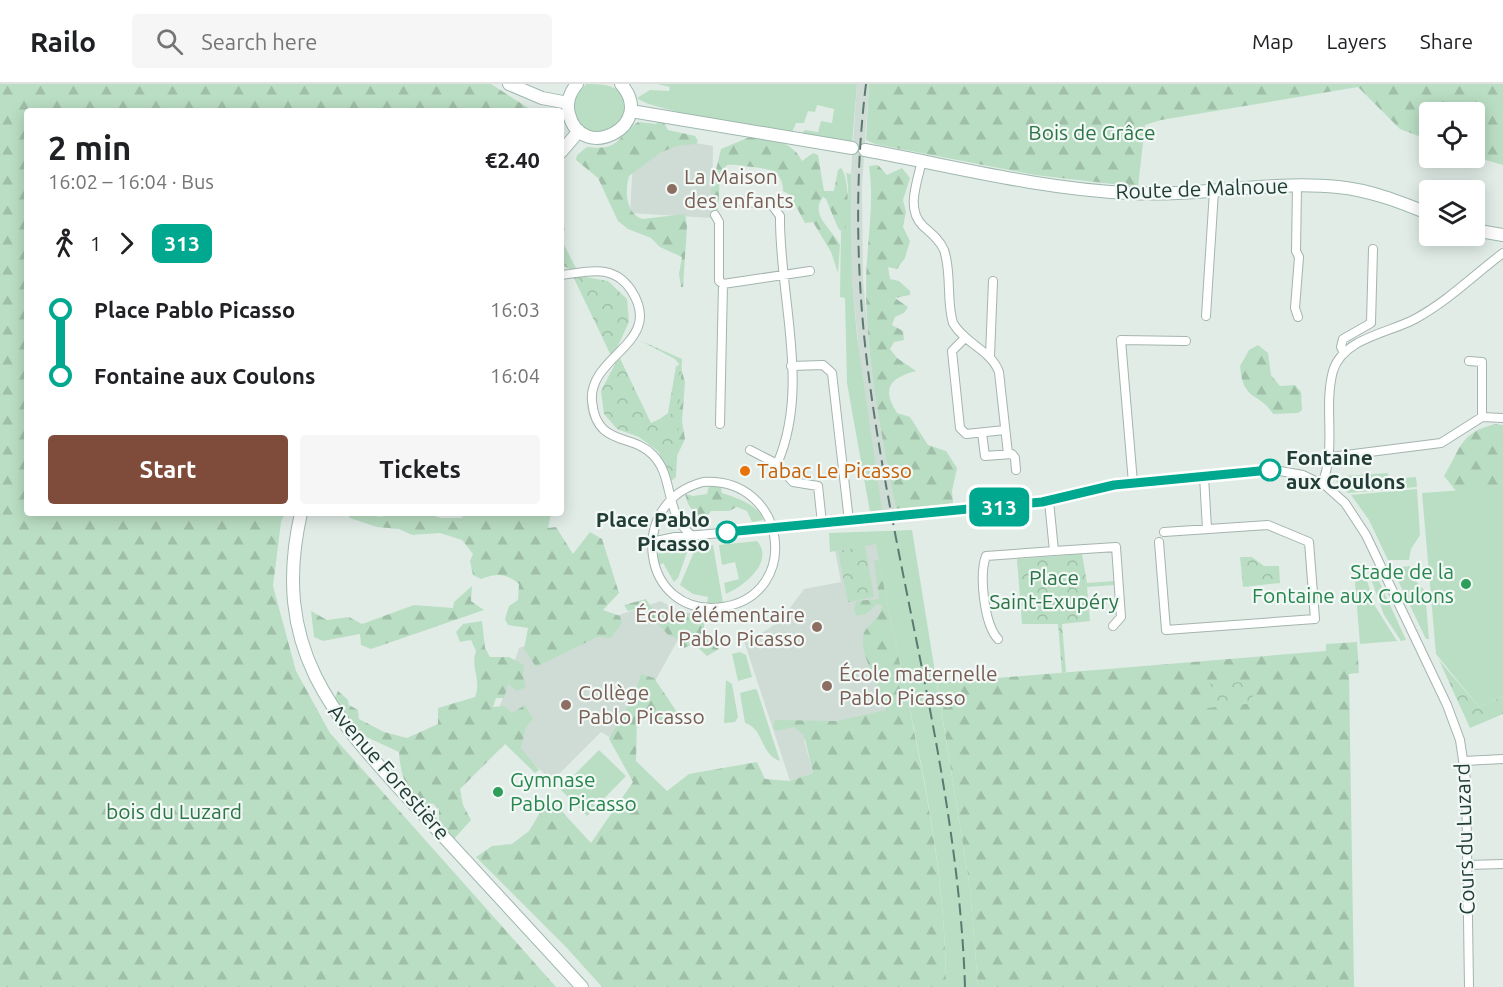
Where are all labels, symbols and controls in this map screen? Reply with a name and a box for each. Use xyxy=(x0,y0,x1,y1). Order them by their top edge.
search box xyxy=(132,14,552,68)
icon: search xyxy=(153,25,186,58)
text: Railo xyxy=(30,26,96,57)
text: Search here xyxy=(201,29,317,54)
text: Map xyxy=(1252,29,1293,53)
text: Layers xyxy=(1326,29,1387,53)
text: Share xyxy=(1420,29,1473,53)
map controls xyxy=(1419,102,1485,246)
button: locate xyxy=(1419,102,1485,168)
park label: Bois de Grâce xyxy=(1028,120,1156,144)
text: 2 min xyxy=(48,129,131,166)
text: €2.40 xyxy=(485,147,540,172)
place label: La Maison des enfants xyxy=(684,164,794,212)
text: 16:02 – 16:04 · Bus xyxy=(48,170,214,193)
street label: Route de Malnoue xyxy=(1115,173,1289,203)
button: layers xyxy=(1419,180,1485,246)
marker: La Maison des enfants xyxy=(665,182,679,196)
icon: walk xyxy=(48,227,81,260)
icon: forward xyxy=(110,227,143,260)
text: 313 xyxy=(164,231,200,255)
text: 1 xyxy=(90,232,101,255)
text: Place Pablo Picasso xyxy=(94,297,295,322)
text: 16:03 xyxy=(490,298,540,321)
text: Fontaine aux Coulons xyxy=(94,363,315,388)
text: 16:04 xyxy=(490,364,540,387)
button: Start xyxy=(48,435,288,504)
button: Tickets xyxy=(300,435,540,504)
place label: Fontaine aux Coulons xyxy=(1286,445,1405,493)
place label: Tabac Le Picasso xyxy=(757,458,912,482)
marker: Fontaine aux Coulons xyxy=(1259,459,1281,481)
marker: Tabac Le Picasso xyxy=(738,464,752,478)
line badge: 313 xyxy=(964,488,1034,526)
text: 313 xyxy=(981,495,1017,519)
place label: Place Pablo Picasso xyxy=(596,507,710,555)
marker: Place Pablo Picasso xyxy=(716,521,738,543)
place label: Stade de la Fontaine aux Coulons xyxy=(1252,559,1454,607)
park label: Place Saint-Exupéry xyxy=(989,565,1119,613)
marker: Stade de la Fontaine aux Coulons xyxy=(1459,577,1473,591)
place label: École élémentaire Pablo Picasso xyxy=(635,602,805,650)
marker: École élémentaire Pablo Picasso xyxy=(810,620,824,634)
place label: École maternelle Pablo Picasso xyxy=(839,661,998,709)
marker: École maternelle Pablo Picasso xyxy=(820,679,834,693)
place label: Collège Pablo Picasso xyxy=(578,680,705,728)
marker: Collège Pablo Picasso xyxy=(559,698,573,712)
street label: Avenue Forestière xyxy=(324,699,455,844)
street label: Cours du Luzard xyxy=(1449,763,1479,915)
place label: Gymnase Pablo Picasso xyxy=(510,767,637,815)
marker: Gymnase Pablo Picasso xyxy=(491,785,505,799)
park label: bois du Luzard xyxy=(106,799,242,823)

